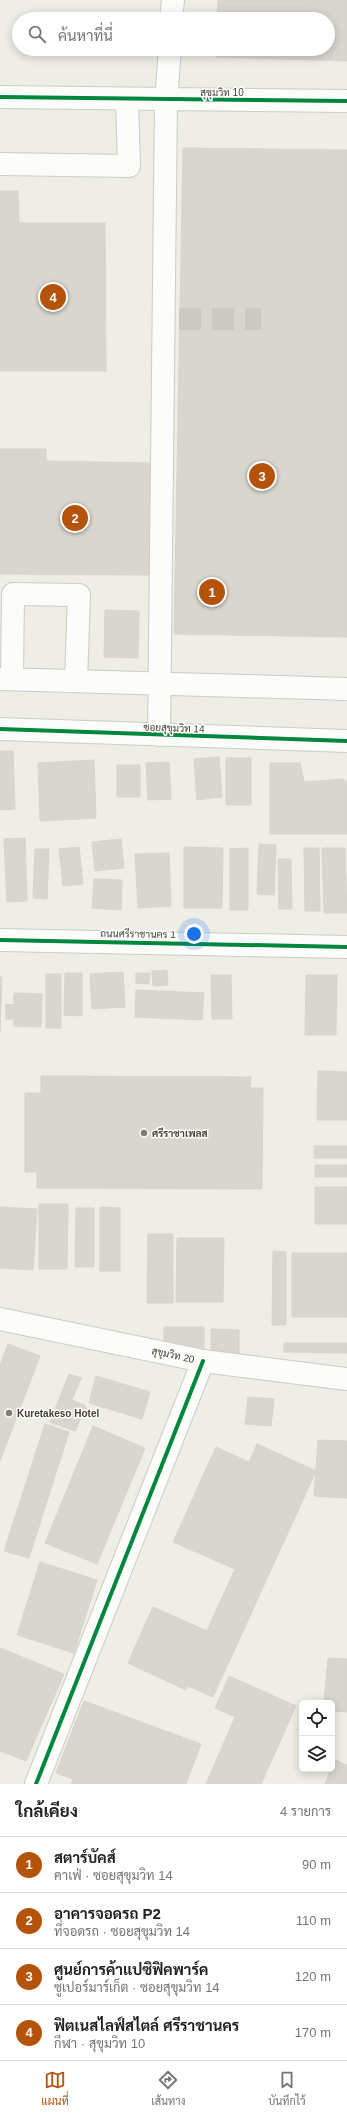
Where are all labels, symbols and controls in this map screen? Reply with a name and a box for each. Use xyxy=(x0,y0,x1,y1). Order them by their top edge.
search box xyxy=(12,12,335,56)
icon: search xyxy=(26,23,48,45)
text: ค้นหาที่นี่ xyxy=(58,27,113,44)
street label: สุขุมวิท 10 xyxy=(200,87,244,100)
pin: 4 xyxy=(40,282,66,312)
pin: 3 xyxy=(249,461,275,491)
pin: 2 xyxy=(62,503,88,533)
pin: 1 xyxy=(199,577,225,607)
street label: ซอยสุขุมวิท 14 xyxy=(143,721,205,737)
your location xyxy=(184,924,204,944)
street label: ถนนศรีราชานคร 1 xyxy=(100,927,176,940)
place label: ศรีราชาเพลส xyxy=(152,1127,208,1139)
marker: ศรีราชาเพลส xyxy=(139,1128,149,1138)
street label: สุขุมวิท 20 xyxy=(150,1345,196,1367)
marker: Kuretakeso Hotel xyxy=(4,1408,14,1418)
place label: Kuretakeso Hotel xyxy=(17,1408,99,1419)
map controls xyxy=(299,1700,335,1772)
button: locate xyxy=(299,1700,335,1736)
button: layers xyxy=(299,1736,335,1772)
text: ใกล้เคียง xyxy=(16,1802,78,1821)
text: 4 รายการ xyxy=(280,1804,331,1819)
text: สตาร์บัคส์ xyxy=(54,1849,116,1866)
text: 1 xyxy=(25,1857,33,1872)
text: 90 m xyxy=(302,1857,331,1872)
text: คาเฟ่ · ซอยสุขุมวิท 14 xyxy=(54,1868,173,1883)
text: อาคารจอดรถ P2 xyxy=(54,1905,161,1922)
text: 2 xyxy=(25,1913,33,1928)
text: 110 m xyxy=(296,1913,331,1928)
text: ที่จอดรถ · ซอยสุขุมวิท 14 xyxy=(54,1924,190,1939)
text: ศูนย์การค้าแปซิฟิคพาร์ค xyxy=(54,1961,208,1978)
text: 3 xyxy=(25,1969,33,1984)
text: 120 m xyxy=(295,1969,331,1984)
text: ซูเปอร์มาร์เก็ต · ซอยสุขุมวิท 14 xyxy=(54,1980,220,1995)
text: ฟิตเนสไลฟ์สไตล์ ศรีราชานคร xyxy=(54,2017,239,2034)
text: 4 xyxy=(25,2025,33,2040)
text: 170 m xyxy=(295,2025,331,2040)
text: กีฬา · สุขุมวิท 10 xyxy=(54,2036,145,2051)
tab: แผนที่ xyxy=(41,2069,69,2108)
tab: เส้นทาง xyxy=(151,2069,186,2108)
tab: บันทึกไว้ xyxy=(268,2069,306,2108)

